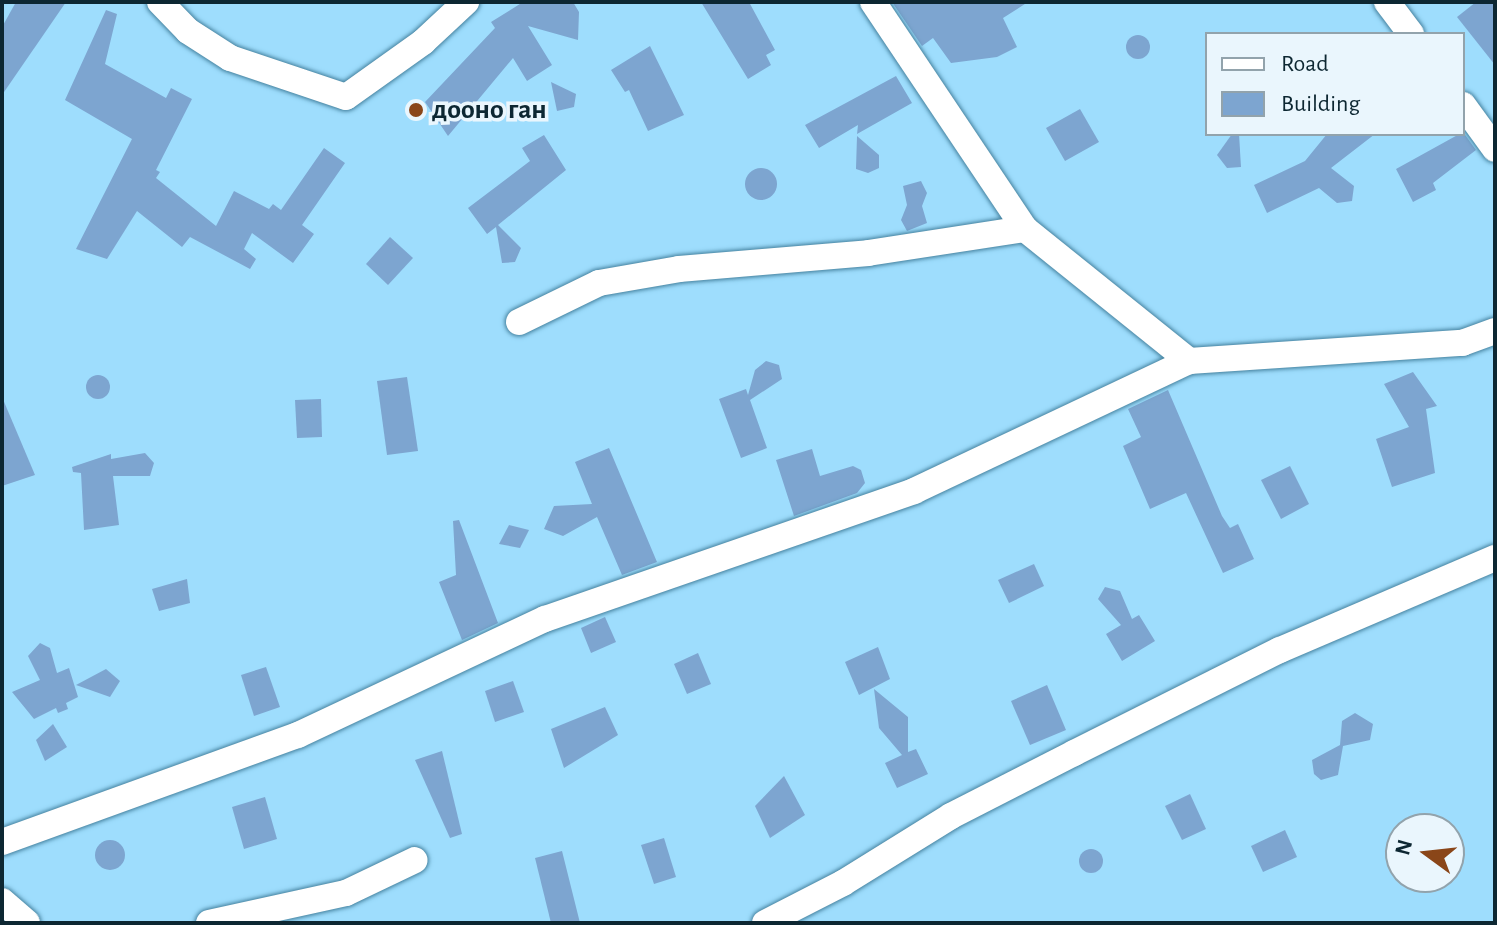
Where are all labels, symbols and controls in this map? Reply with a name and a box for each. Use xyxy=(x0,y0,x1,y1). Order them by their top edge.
legend xyxy=(1205,32,1465,136)
text: Road xyxy=(1281,52,1329,76)
text: Building xyxy=(1281,92,1360,116)
place label: дооно ган xyxy=(432,93,547,127)
marker: дооно ган xyxy=(407,101,425,119)
north arrow xyxy=(1385,813,1465,893)
text: N xyxy=(1391,837,1416,858)

